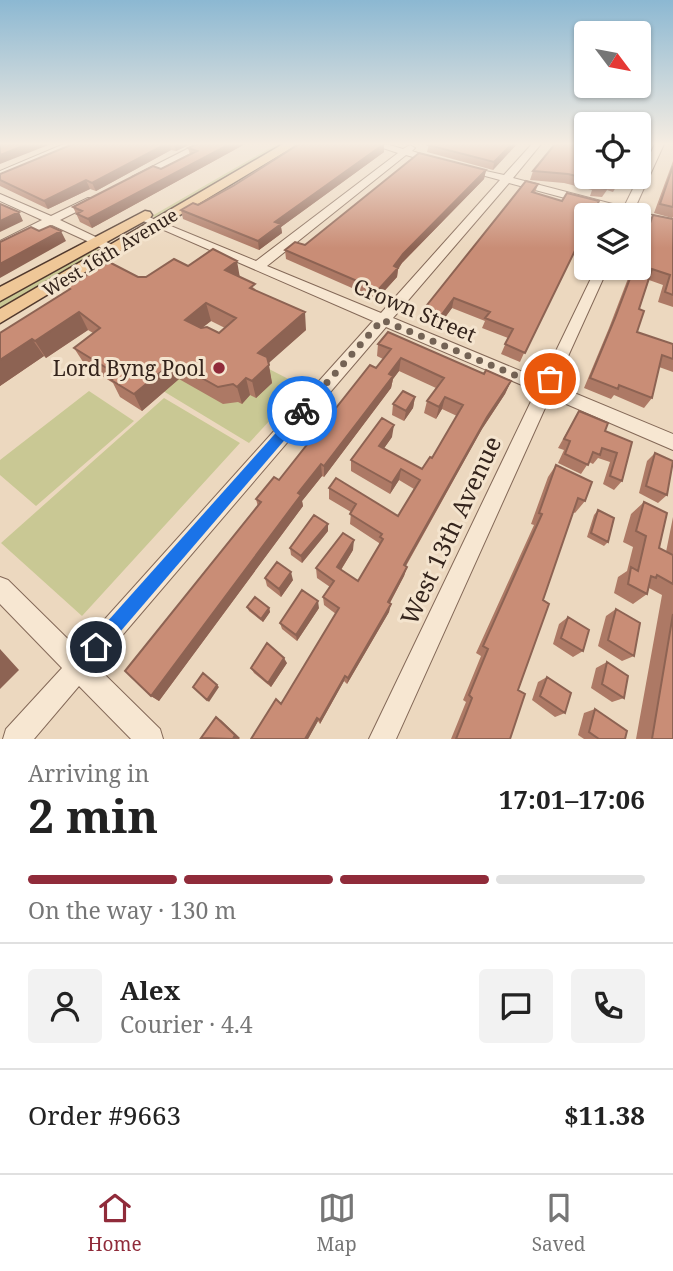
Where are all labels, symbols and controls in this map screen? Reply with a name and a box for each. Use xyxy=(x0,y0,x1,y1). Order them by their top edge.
north arrow xyxy=(574,21,651,98)
map controls xyxy=(574,21,651,280)
button: locate xyxy=(574,112,651,189)
street label: West 16th Avenue xyxy=(38,202,182,302)
button: layers xyxy=(574,203,651,280)
street label: Crown Street xyxy=(349,272,481,348)
pin xyxy=(520,349,580,409)
place label: Lord Byng Pool xyxy=(53,354,205,382)
marker: Lord Byng Pool xyxy=(211,360,227,376)
icon: bag xyxy=(531,360,569,398)
courier xyxy=(267,376,337,446)
icon: bike xyxy=(283,392,321,430)
street label: West 13th Avenue xyxy=(392,430,508,630)
pin xyxy=(66,617,126,677)
icon: home xyxy=(77,628,115,666)
text: Arriving in xyxy=(28,757,149,789)
text: 17:01–17:06 xyxy=(499,781,645,817)
text: 2 min xyxy=(28,784,158,846)
text: On the way · 130 m xyxy=(28,894,236,926)
button: person xyxy=(28,969,102,1043)
button: chat xyxy=(479,969,553,1043)
button: phone xyxy=(571,969,645,1043)
text: Alex xyxy=(120,972,180,1008)
text: Courier · 4.4 xyxy=(120,1008,253,1040)
text: Order #9663 xyxy=(28,1097,181,1133)
text: $11.38 xyxy=(564,1097,645,1133)
tab: Home xyxy=(87,1189,142,1257)
tab: Map xyxy=(317,1189,357,1257)
tab: Saved xyxy=(532,1189,586,1257)

